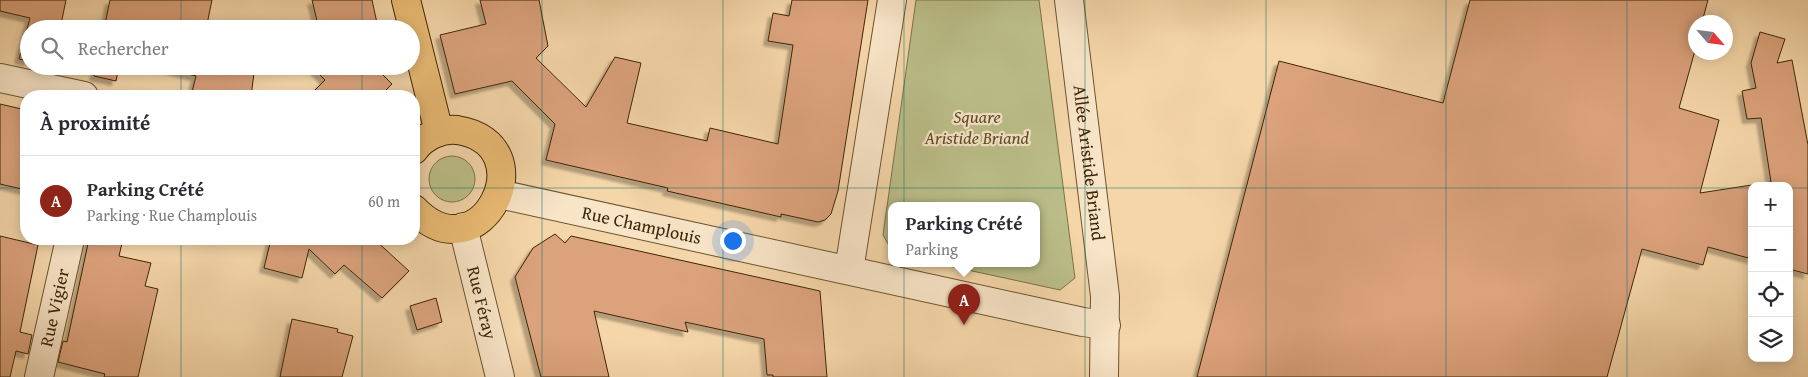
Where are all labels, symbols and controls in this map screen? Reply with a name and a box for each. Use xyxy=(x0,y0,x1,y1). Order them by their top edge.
north arrow xyxy=(1688,15,1733,60)
search box xyxy=(20,20,420,75)
icon: search xyxy=(38,34,66,62)
text: Rechercher xyxy=(78,34,169,62)
street label: Allée Aristide Briand xyxy=(1066,83,1112,243)
park label: Square Aristide Briand xyxy=(924,103,1030,151)
text: À proximité xyxy=(40,107,150,138)
text: Parking Crété xyxy=(87,175,204,203)
map controls xyxy=(1748,182,1793,362)
button: + xyxy=(1748,182,1793,227)
text: A xyxy=(51,189,61,213)
text: 60 m xyxy=(368,189,400,213)
street label: Rue Champlouis xyxy=(579,199,704,251)
popup xyxy=(888,202,1040,267)
text: Parking · Rue Champlouis xyxy=(87,203,257,227)
text: Parking Crété xyxy=(906,209,1022,237)
button: − xyxy=(1748,227,1793,272)
your location xyxy=(720,228,746,254)
text: Parking xyxy=(906,237,958,261)
street label: Rue Féray xyxy=(460,263,504,342)
street label: Rue Vigier xyxy=(32,265,76,349)
button: locate xyxy=(1748,272,1793,317)
pin: A xyxy=(948,284,980,325)
button: layers xyxy=(1748,317,1793,362)

